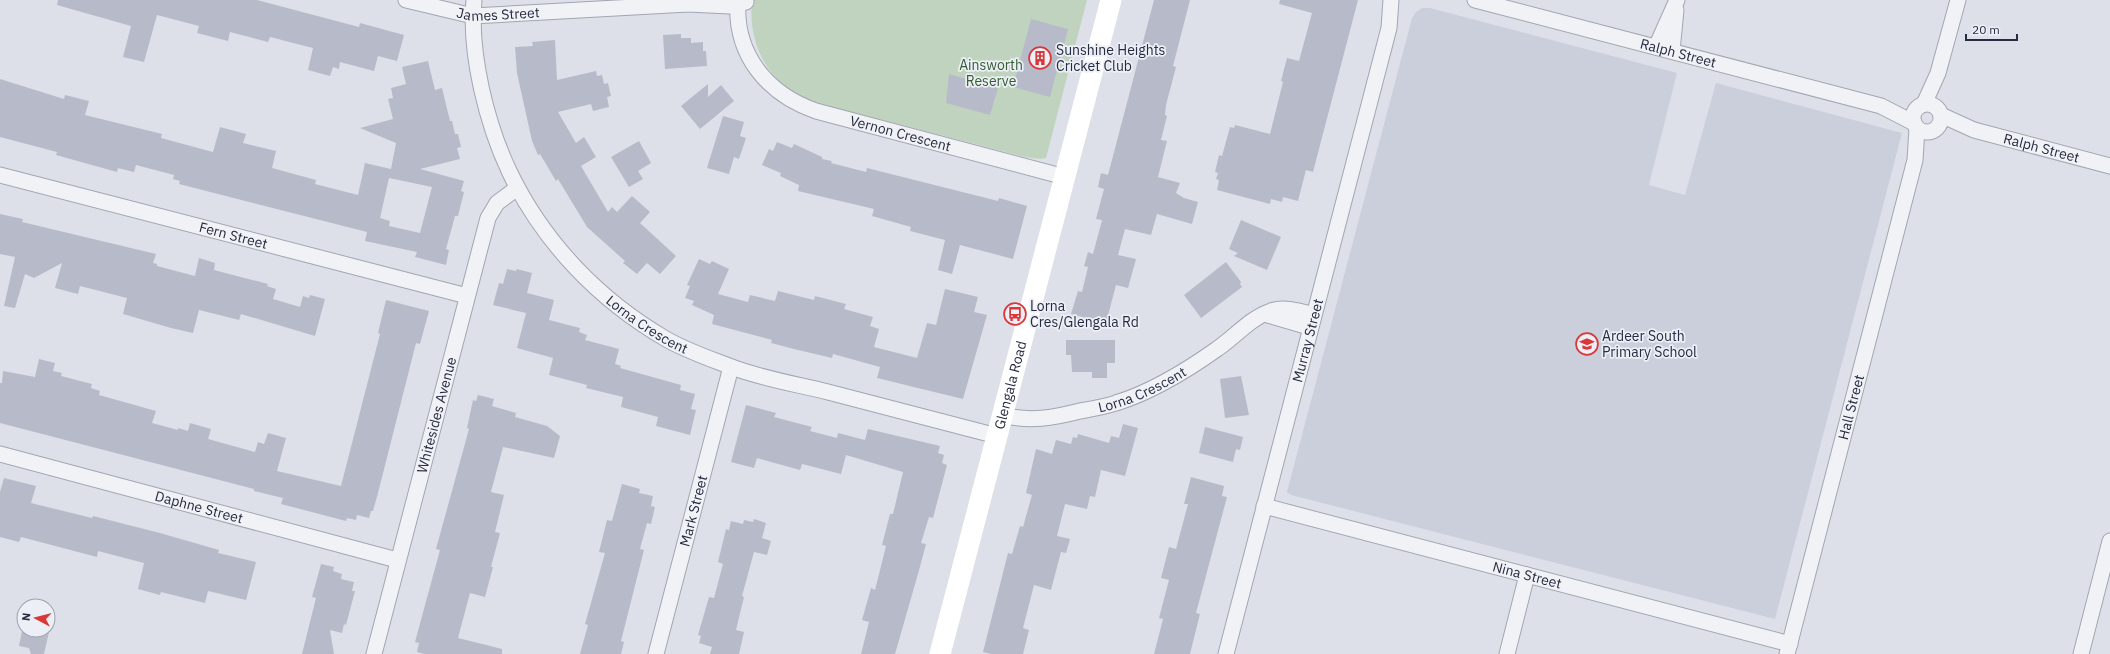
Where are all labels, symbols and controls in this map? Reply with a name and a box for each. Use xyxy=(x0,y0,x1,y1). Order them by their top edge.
street label: James Street xyxy=(455,3,540,25)
scale bar xyxy=(1966,16,2017,42)
text: 20 m xyxy=(1972,22,2000,37)
street label: Ralph Street xyxy=(1638,34,1718,72)
place label: Sunshine Heights Cricket Club xyxy=(1056,41,1166,75)
building icon: Sunshine Heights Cricket Club xyxy=(1027,45,1053,71)
park label: Ainsworth Reserve xyxy=(959,56,1023,90)
street label: Vernon Crescent xyxy=(848,111,953,155)
street label: Ralph Street xyxy=(2001,129,2081,167)
street label: Fern Street xyxy=(197,218,270,253)
street label: Lorna Crescent xyxy=(602,291,691,358)
place label: Lorna Cres/Glengala Rd xyxy=(1030,297,1139,331)
street label: Murray Street xyxy=(1288,297,1327,384)
bus stop icon: Lorna Cres/Glengala Rd xyxy=(1002,301,1028,327)
place label: Ardeer South Primary School xyxy=(1602,327,1697,361)
school or university icon: Ardeer South Primary School xyxy=(1574,331,1600,357)
street label: Glengala Road xyxy=(990,339,1031,431)
street label: Whitesides Avenue xyxy=(413,355,460,475)
street label: Lorna Crescent xyxy=(1096,363,1190,416)
street label: Hall Street xyxy=(1834,373,1868,442)
street label: Mark Street xyxy=(675,473,711,548)
street label: Daphne Street xyxy=(153,487,245,528)
street label: Nina Street xyxy=(1491,557,1564,593)
north arrow xyxy=(16,598,56,638)
text: N xyxy=(19,612,34,622)

